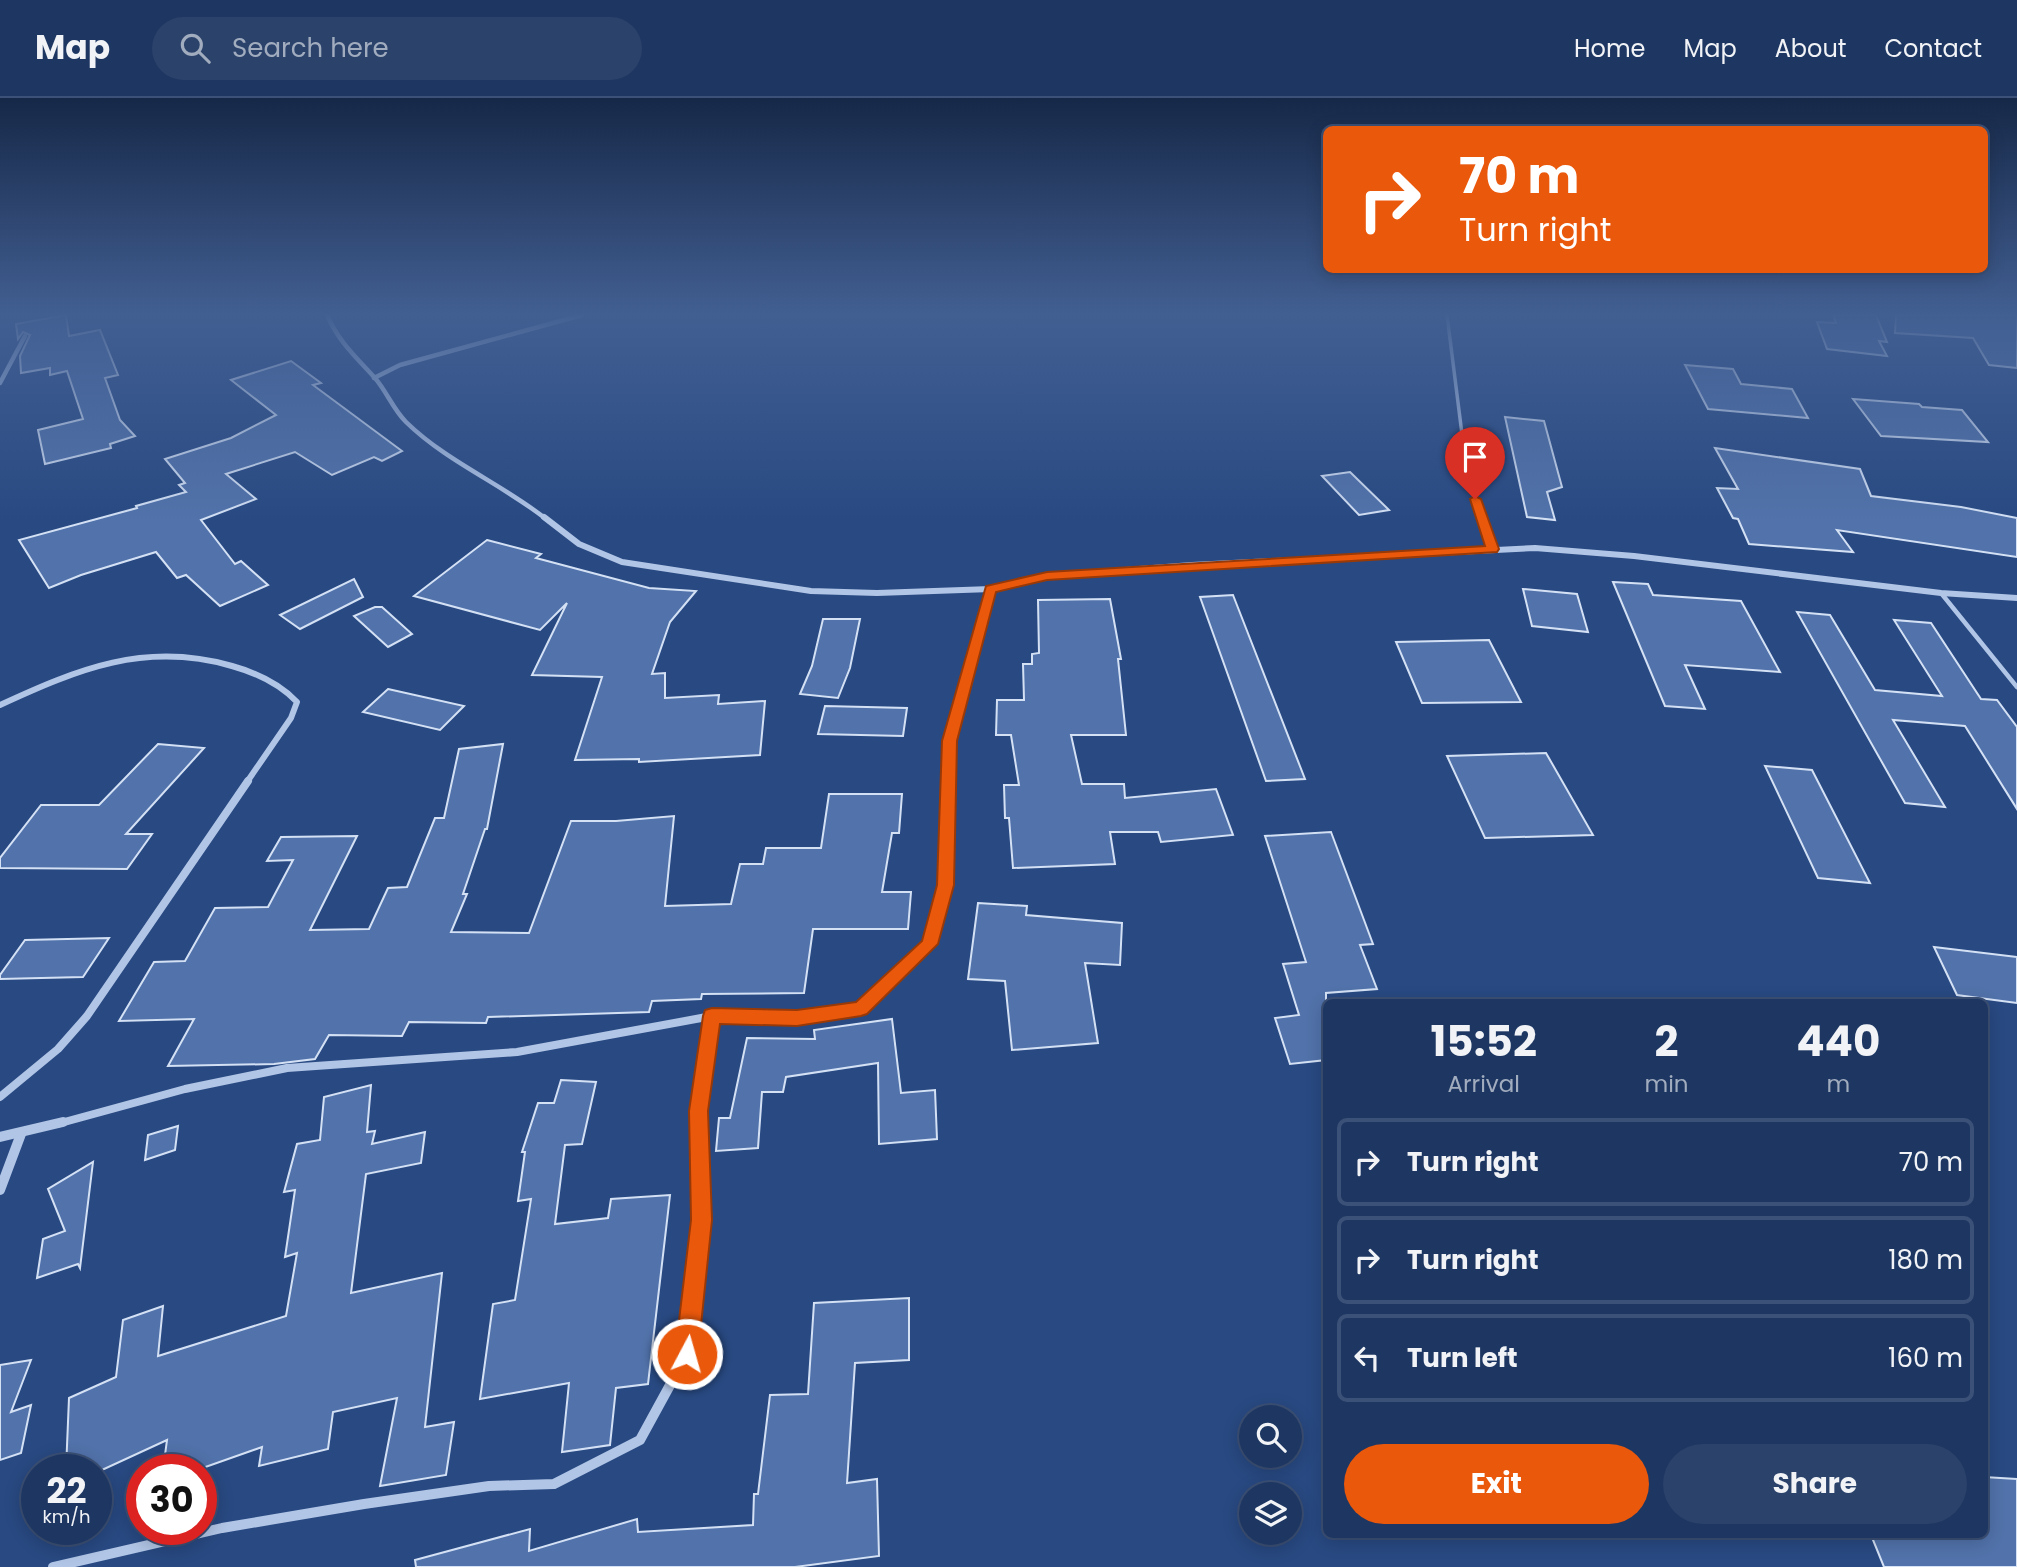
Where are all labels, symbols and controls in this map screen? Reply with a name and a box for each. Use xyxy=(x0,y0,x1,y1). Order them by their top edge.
search box xyxy=(152,17,642,80)
text: Map xyxy=(35,24,110,71)
icon: search xyxy=(176,29,214,67)
text: Search here xyxy=(232,30,389,66)
text: Home xyxy=(1574,32,1646,65)
text: Map xyxy=(1684,32,1737,65)
text: About xyxy=(1775,32,1846,65)
text: Contact xyxy=(1884,32,1982,65)
text: 70 m xyxy=(1459,142,1579,210)
icon: right xyxy=(1344,154,1435,245)
text: Turn right xyxy=(1459,207,1611,252)
pin xyxy=(1445,427,1505,499)
icon: arrive xyxy=(1456,438,1494,476)
text: 15:52 xyxy=(1431,1012,1537,1071)
text: 2 xyxy=(1655,1012,1679,1071)
text: 440 xyxy=(1796,1012,1880,1071)
text: Arrival xyxy=(1448,1068,1520,1100)
text: min xyxy=(1644,1068,1689,1100)
text: m xyxy=(1826,1068,1850,1100)
icon: right xyxy=(1348,1143,1386,1181)
text: Turn right xyxy=(1407,1144,1539,1180)
text: 70 m xyxy=(1899,1144,1963,1180)
icon: right xyxy=(1348,1241,1386,1279)
text: Turn right xyxy=(1407,1242,1539,1278)
text: 180 m xyxy=(1888,1242,1963,1278)
position arrow xyxy=(650,1317,724,1391)
icon: left xyxy=(1348,1339,1386,1377)
text: Turn left xyxy=(1407,1340,1518,1376)
text: 160 m xyxy=(1888,1340,1963,1376)
map controls xyxy=(1239,1405,1302,1545)
button: search xyxy=(1239,1405,1302,1468)
button: Exit xyxy=(1344,1444,1649,1524)
button: Share xyxy=(1663,1444,1967,1524)
speed limit sign: 30 xyxy=(126,1454,217,1545)
text: 22 xyxy=(47,1466,86,1515)
button: layers xyxy=(1239,1482,1302,1545)
text: km/h xyxy=(43,1504,90,1529)

